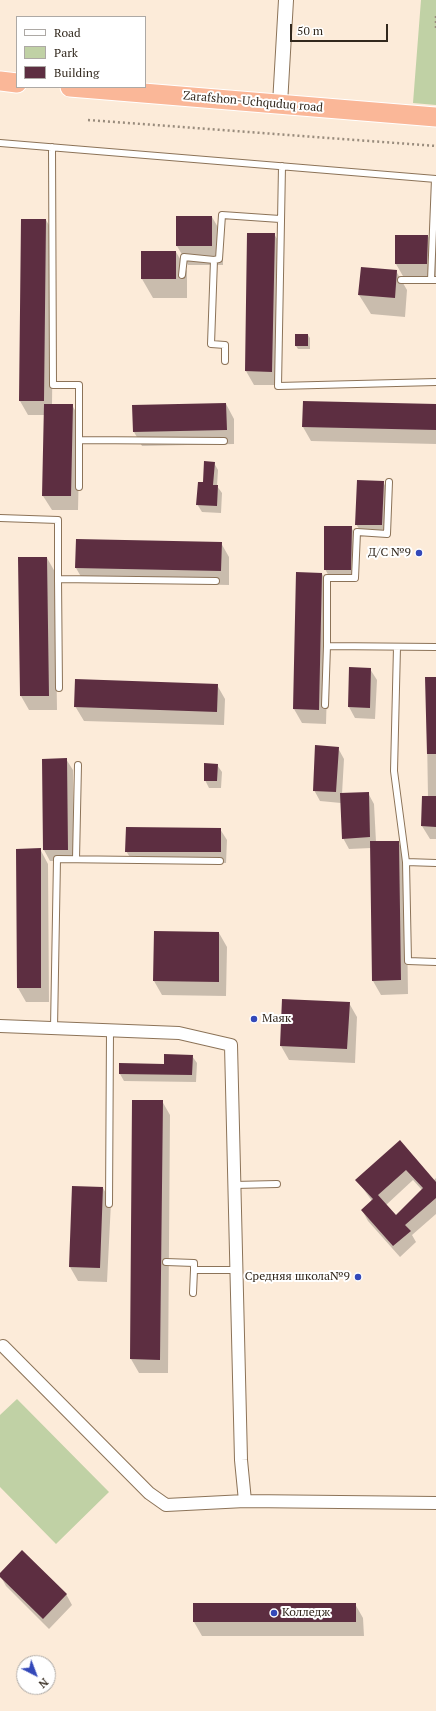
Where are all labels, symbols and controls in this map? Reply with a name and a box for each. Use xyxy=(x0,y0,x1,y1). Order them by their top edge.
legend xyxy=(16,16,146,88)
scale bar xyxy=(292,16,390,42)
text: 50 m xyxy=(297,23,323,38)
text: Road xyxy=(54,25,81,40)
text: Park xyxy=(54,45,78,60)
text: Building xyxy=(54,65,99,80)
street label: Zarafshon-Uchquduq road xyxy=(182,89,324,115)
place label: Д/С №9 xyxy=(368,546,411,560)
marker: Д/С №9 xyxy=(414,548,424,558)
place label: Маяк xyxy=(262,1012,291,1026)
marker: Маяк xyxy=(249,1014,259,1024)
place label: Средняя школа№9 xyxy=(245,1270,350,1284)
marker: Средняя школа№9 xyxy=(353,1272,363,1282)
place label: Колледж xyxy=(282,1606,330,1620)
marker: Колледж xyxy=(269,1608,279,1618)
north arrow xyxy=(16,1655,56,1695)
text: N xyxy=(36,1675,51,1691)

